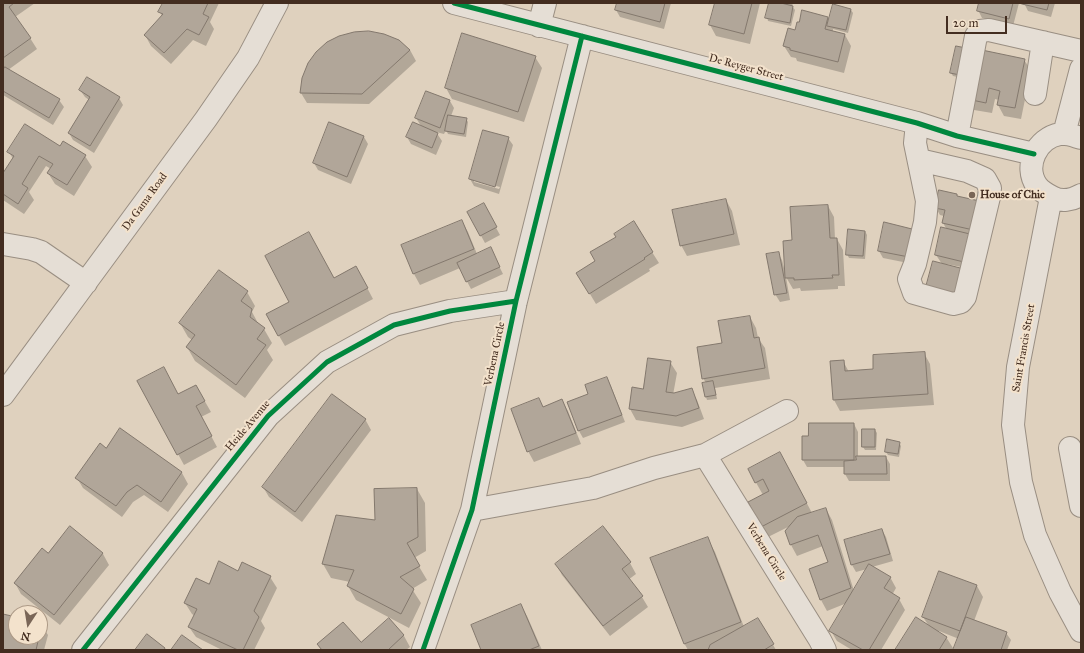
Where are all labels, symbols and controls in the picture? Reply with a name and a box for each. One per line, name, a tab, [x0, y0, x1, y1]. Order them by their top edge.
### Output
scale bar	[948, 8, 1009, 34]
text: 20 m	[953, 16, 979, 30]
street label: De Reyger Street	[707, 52, 785, 84]
street label: Da Gama Road	[120, 171, 170, 233]
place label: House of Chic	[980, 188, 1045, 202]
marker: House of Chic	[967, 190, 977, 200]
street label: Saint Francis Street	[1010, 303, 1038, 393]
street label: Verbena Circle	[482, 321, 508, 387]
street label: Heide Avenue	[223, 398, 273, 454]
street label: Verbena Circle	[743, 521, 789, 583]
north arrow	[8, 605, 48, 645]
text: N	[20, 629, 32, 644]

